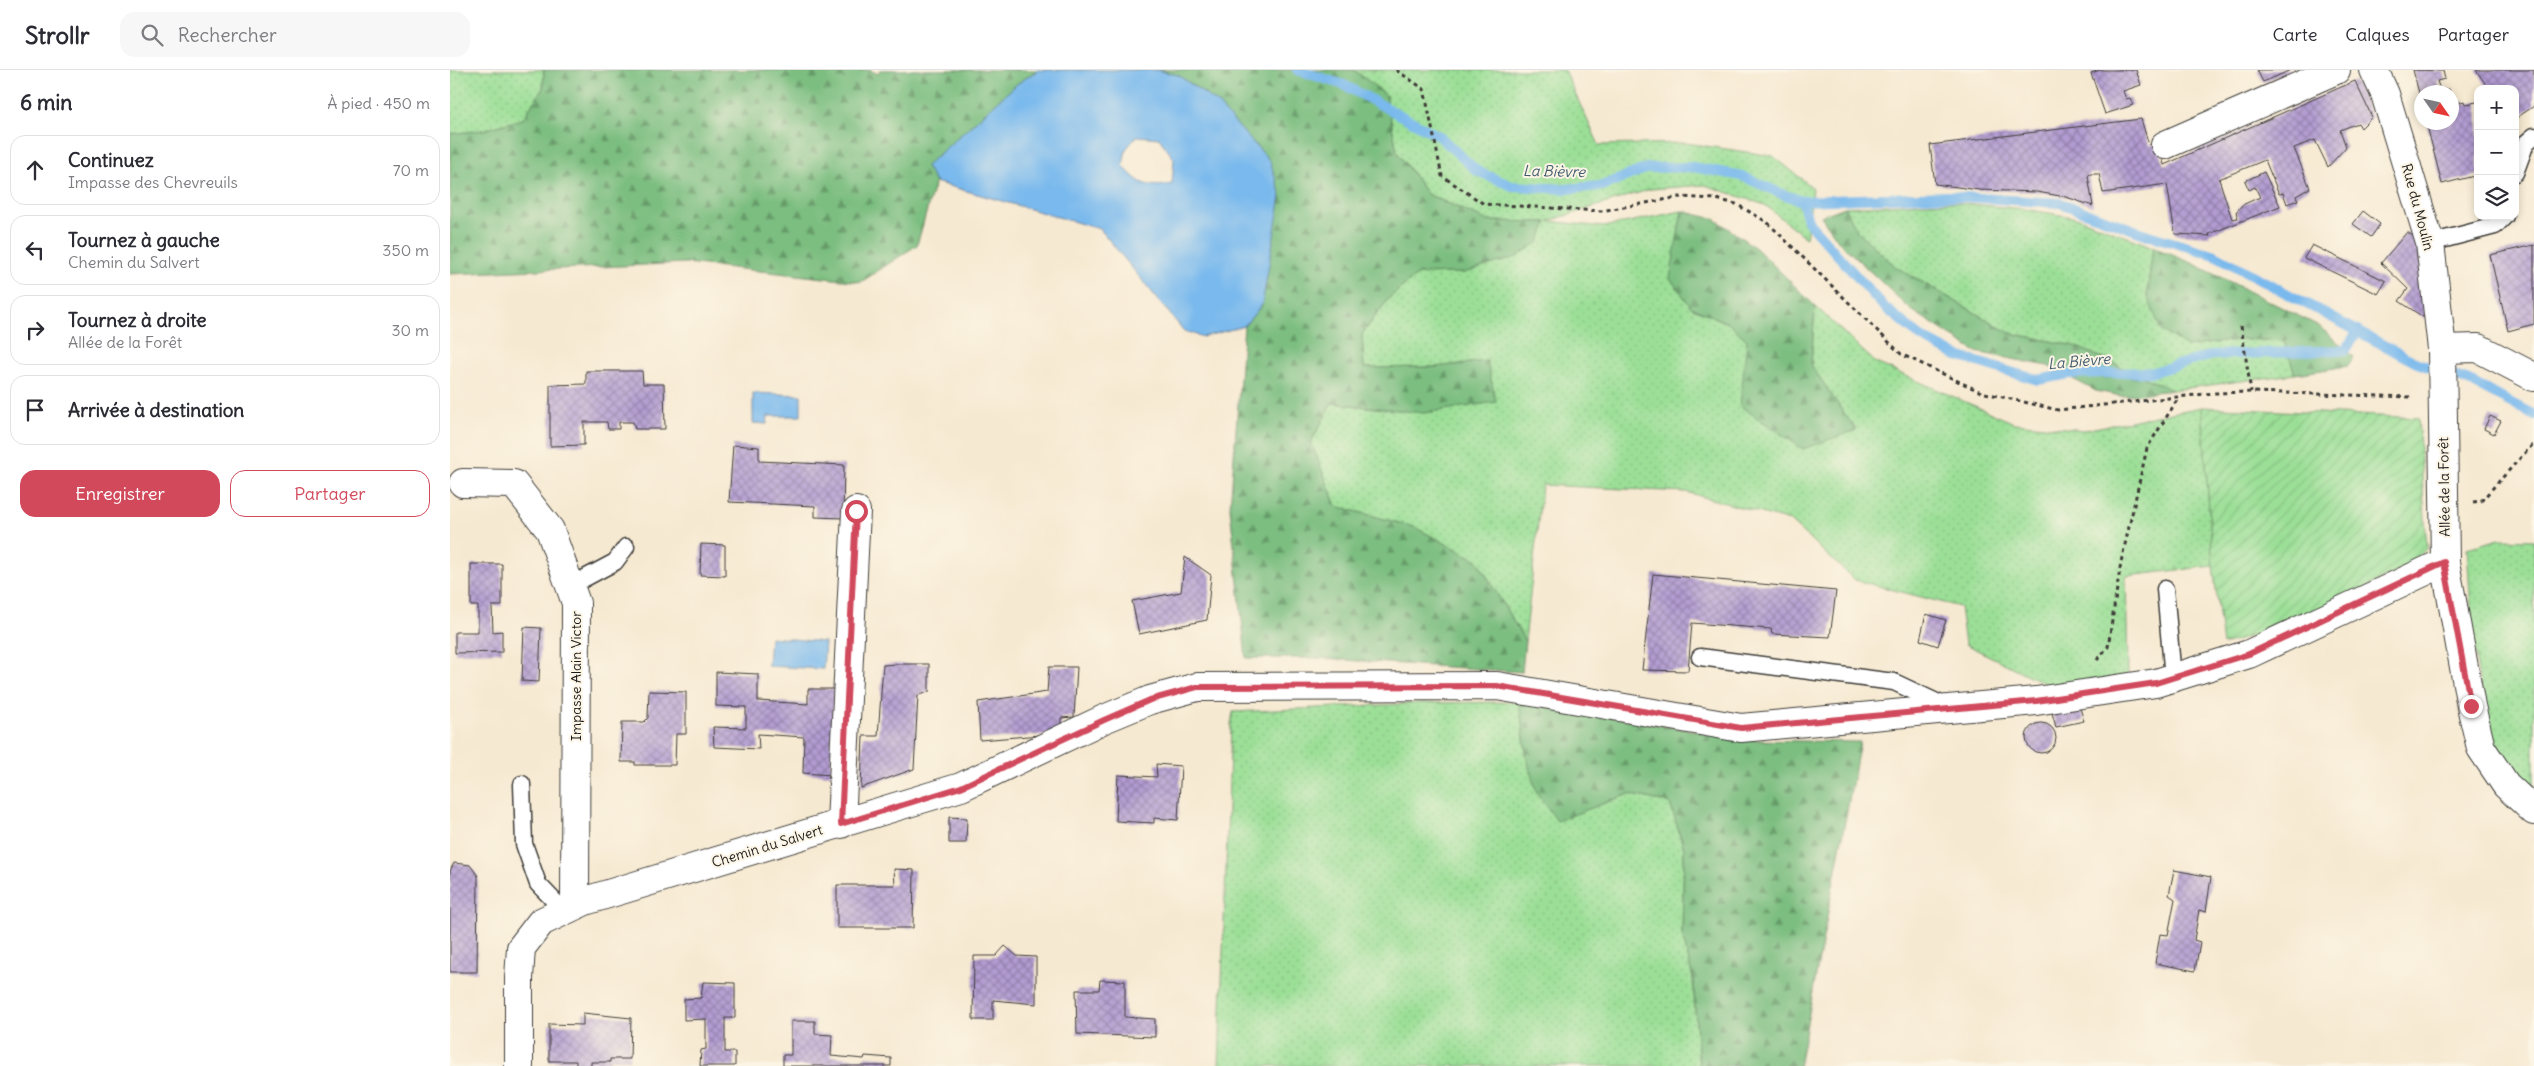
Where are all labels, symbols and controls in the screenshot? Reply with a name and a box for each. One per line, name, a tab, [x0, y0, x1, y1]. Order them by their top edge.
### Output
search box	[120, 12, 470, 57]
text: Strollr	[25, 20, 90, 50]
icon: search	[138, 21, 166, 49]
text: Rechercher	[178, 23, 277, 47]
text: Carte	[2272, 23, 2317, 46]
text: Calques	[2345, 23, 2410, 46]
text: Partager	[2438, 23, 2509, 46]
north arrow	[2414, 85, 2459, 130]
map controls	[2474, 85, 2519, 220]
button: +	[2474, 85, 2519, 130]
text: 6 min	[20, 89, 72, 116]
text: À pied · 450 m	[327, 93, 430, 113]
button: −	[2474, 130, 2519, 175]
text: Continuez	[68, 148, 154, 172]
icon: ahead	[21, 156, 49, 184]
text: 70 m	[393, 160, 429, 180]
water label: La Bièvre	[1523, 161, 1586, 181]
street label: Rue du Moulin	[2398, 162, 2438, 252]
text: Impasse des Chevreuils	[68, 172, 238, 192]
button: layers	[2474, 175, 2519, 220]
text: Tournez à gauche	[68, 228, 220, 252]
icon: left	[21, 236, 49, 264]
text: 350 m	[382, 240, 429, 260]
text: Chemin du Salvert	[68, 252, 200, 272]
text: Tournez à droite	[68, 308, 207, 332]
icon: right	[21, 316, 49, 344]
text: 30 m	[392, 320, 429, 340]
text: Allée de la Forêt	[68, 332, 182, 352]
water label: La Bièvre	[2047, 349, 2112, 373]
icon: arrive	[21, 396, 49, 424]
text: Arrivée à destination	[68, 398, 244, 422]
street label: Allée de la Forêt	[2434, 437, 2454, 537]
button: Enregistrer	[20, 470, 220, 517]
button: Partager	[230, 470, 430, 517]
route start	[845, 500, 868, 523]
street label: Impasse Alain Victor	[567, 611, 585, 741]
route end	[2460, 695, 2483, 718]
street label: Chemin du Salvert	[709, 820, 825, 871]

